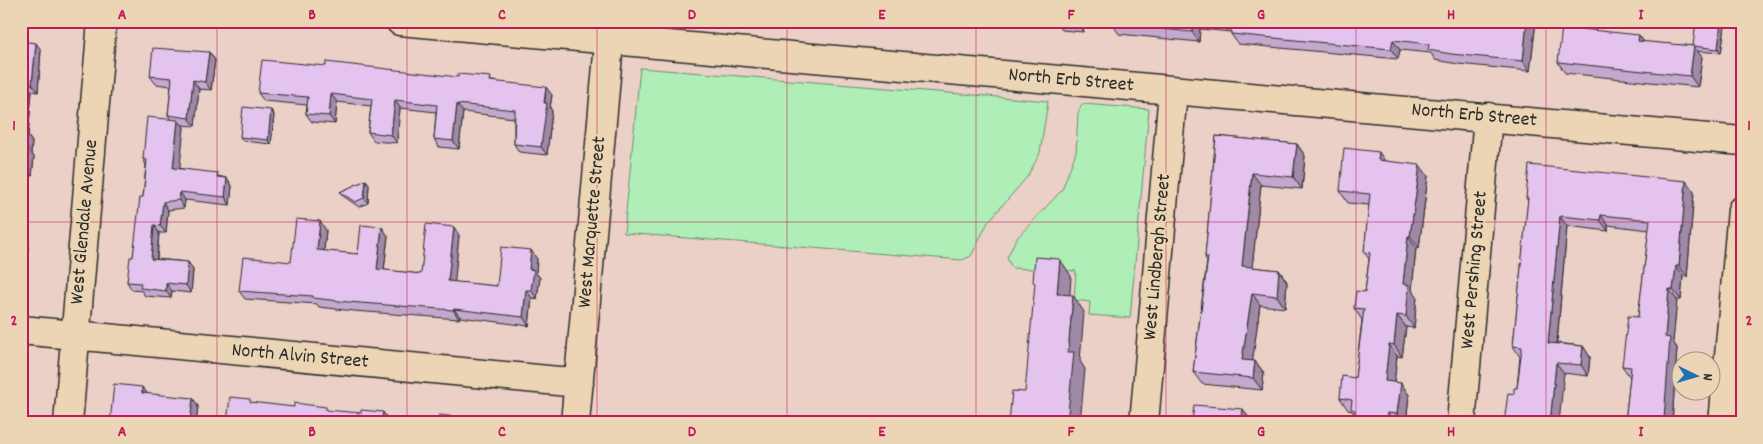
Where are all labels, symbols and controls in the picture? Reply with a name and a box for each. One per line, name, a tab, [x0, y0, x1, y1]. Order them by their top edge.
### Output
text: A	[118, 4, 127, 27]
text: B	[308, 4, 316, 27]
text: C	[498, 4, 506, 27]
text: D	[688, 4, 697, 27]
text: E	[878, 4, 886, 27]
text: F	[1067, 4, 1075, 27]
text: G	[1257, 4, 1265, 27]
text: H	[1447, 4, 1455, 27]
text: I	[1639, 4, 1645, 27]
street label: North Erb Street	[1007, 62, 1135, 100]
street label: North Erb Street	[1410, 97, 1538, 135]
text: 1	[12, 115, 16, 138]
text: 1	[1747, 115, 1751, 138]
street label: West Marquette Street	[572, 135, 614, 309]
street label: West Glendale Avenue	[64, 138, 106, 305]
street label: West Lindbergh Street	[1137, 173, 1179, 341]
street label: West Pershing Street	[1454, 190, 1496, 350]
text: 2	[11, 310, 18, 333]
text: 2	[1746, 310, 1753, 333]
street label: North Alvin Street	[230, 337, 370, 377]
north arrow	[1670, 352, 1720, 402]
text: N	[1697, 373, 1717, 381]
text: A	[118, 421, 127, 444]
text: B	[308, 421, 316, 444]
text: C	[498, 421, 506, 444]
text: D	[688, 421, 697, 444]
text: E	[878, 421, 886, 444]
text: F	[1067, 421, 1075, 444]
text: G	[1257, 421, 1265, 444]
text: H	[1447, 421, 1455, 444]
text: I	[1639, 421, 1645, 444]

